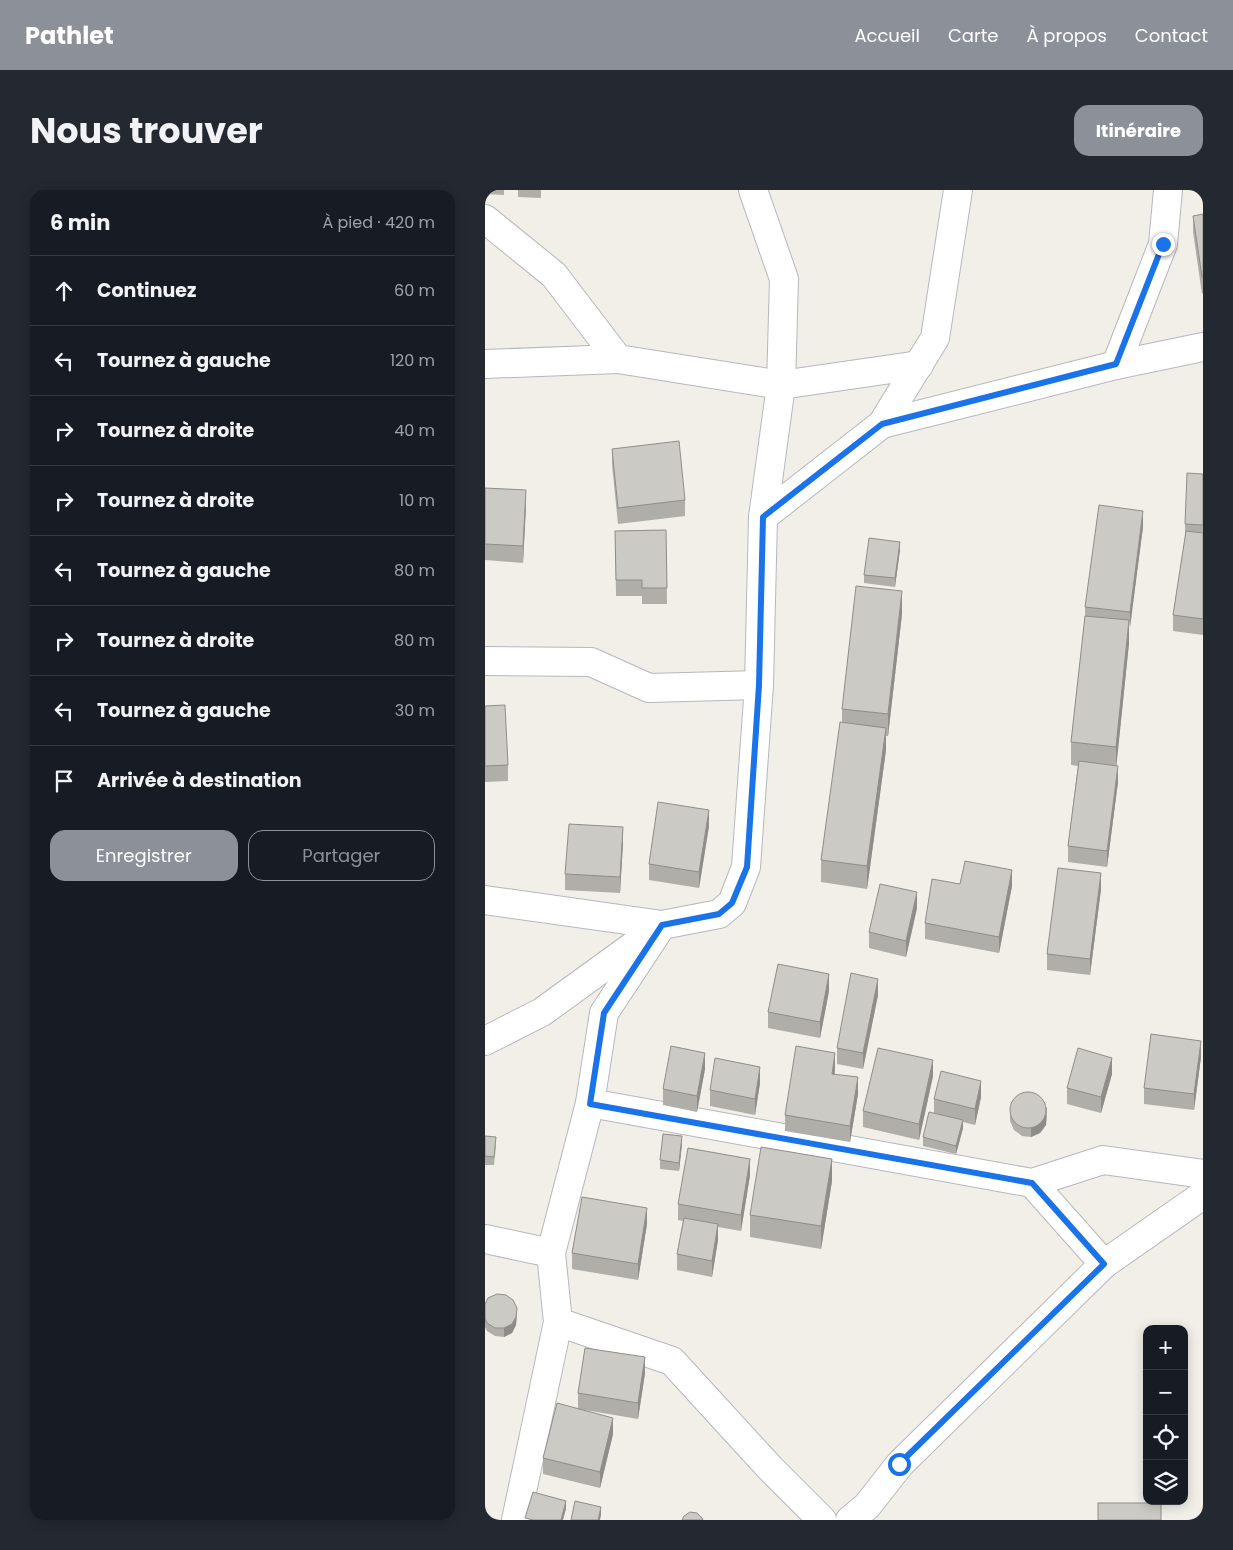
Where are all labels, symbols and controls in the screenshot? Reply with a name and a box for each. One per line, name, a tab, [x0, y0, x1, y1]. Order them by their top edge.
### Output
text: Pathlet	[25, 19, 114, 52]
text: Accueil	[854, 23, 920, 48]
text: Carte	[948, 23, 998, 48]
text: À propos	[1026, 23, 1107, 48]
text: Contact	[1135, 23, 1208, 48]
button: Itinéraire	[1074, 105, 1203, 156]
text: Nous trouver	[30, 106, 263, 155]
text: 6 min	[50, 208, 110, 237]
text: À pied · 420 m	[322, 211, 435, 234]
route end	[1152, 233, 1175, 256]
icon: ahead	[50, 277, 78, 305]
text: Continuez	[97, 277, 196, 304]
text: 60 m	[394, 279, 435, 302]
icon: left	[50, 347, 78, 375]
text: Tournez à gauche	[97, 347, 271, 374]
text: 120 m	[390, 349, 435, 372]
icon: right	[50, 417, 78, 445]
text: Tournez à droite	[97, 417, 254, 444]
text: 40 m	[394, 419, 435, 442]
icon: right	[50, 487, 78, 515]
text: Tournez à droite	[97, 487, 254, 514]
text: 10 m	[399, 489, 435, 512]
icon: left	[50, 557, 78, 585]
text: Tournez à gauche	[97, 557, 271, 584]
text: 80 m	[394, 559, 435, 582]
icon: right	[50, 627, 78, 655]
text: Tournez à droite	[97, 627, 254, 654]
text: 80 m	[394, 629, 435, 652]
icon: left	[50, 697, 78, 725]
text: Tournez à gauche	[97, 697, 271, 724]
text: 30 m	[395, 699, 435, 722]
icon: arrive	[50, 767, 78, 795]
text: Arrivée à destination	[97, 767, 302, 794]
button: Enregistrer	[50, 830, 238, 881]
button: Partager	[248, 830, 435, 881]
map controls	[1143, 1325, 1188, 1505]
button: +	[1143, 1325, 1188, 1370]
button: −	[1143, 1370, 1188, 1415]
button: locate	[1143, 1415, 1188, 1460]
route start	[888, 1453, 911, 1476]
button: layers	[1143, 1460, 1188, 1505]

